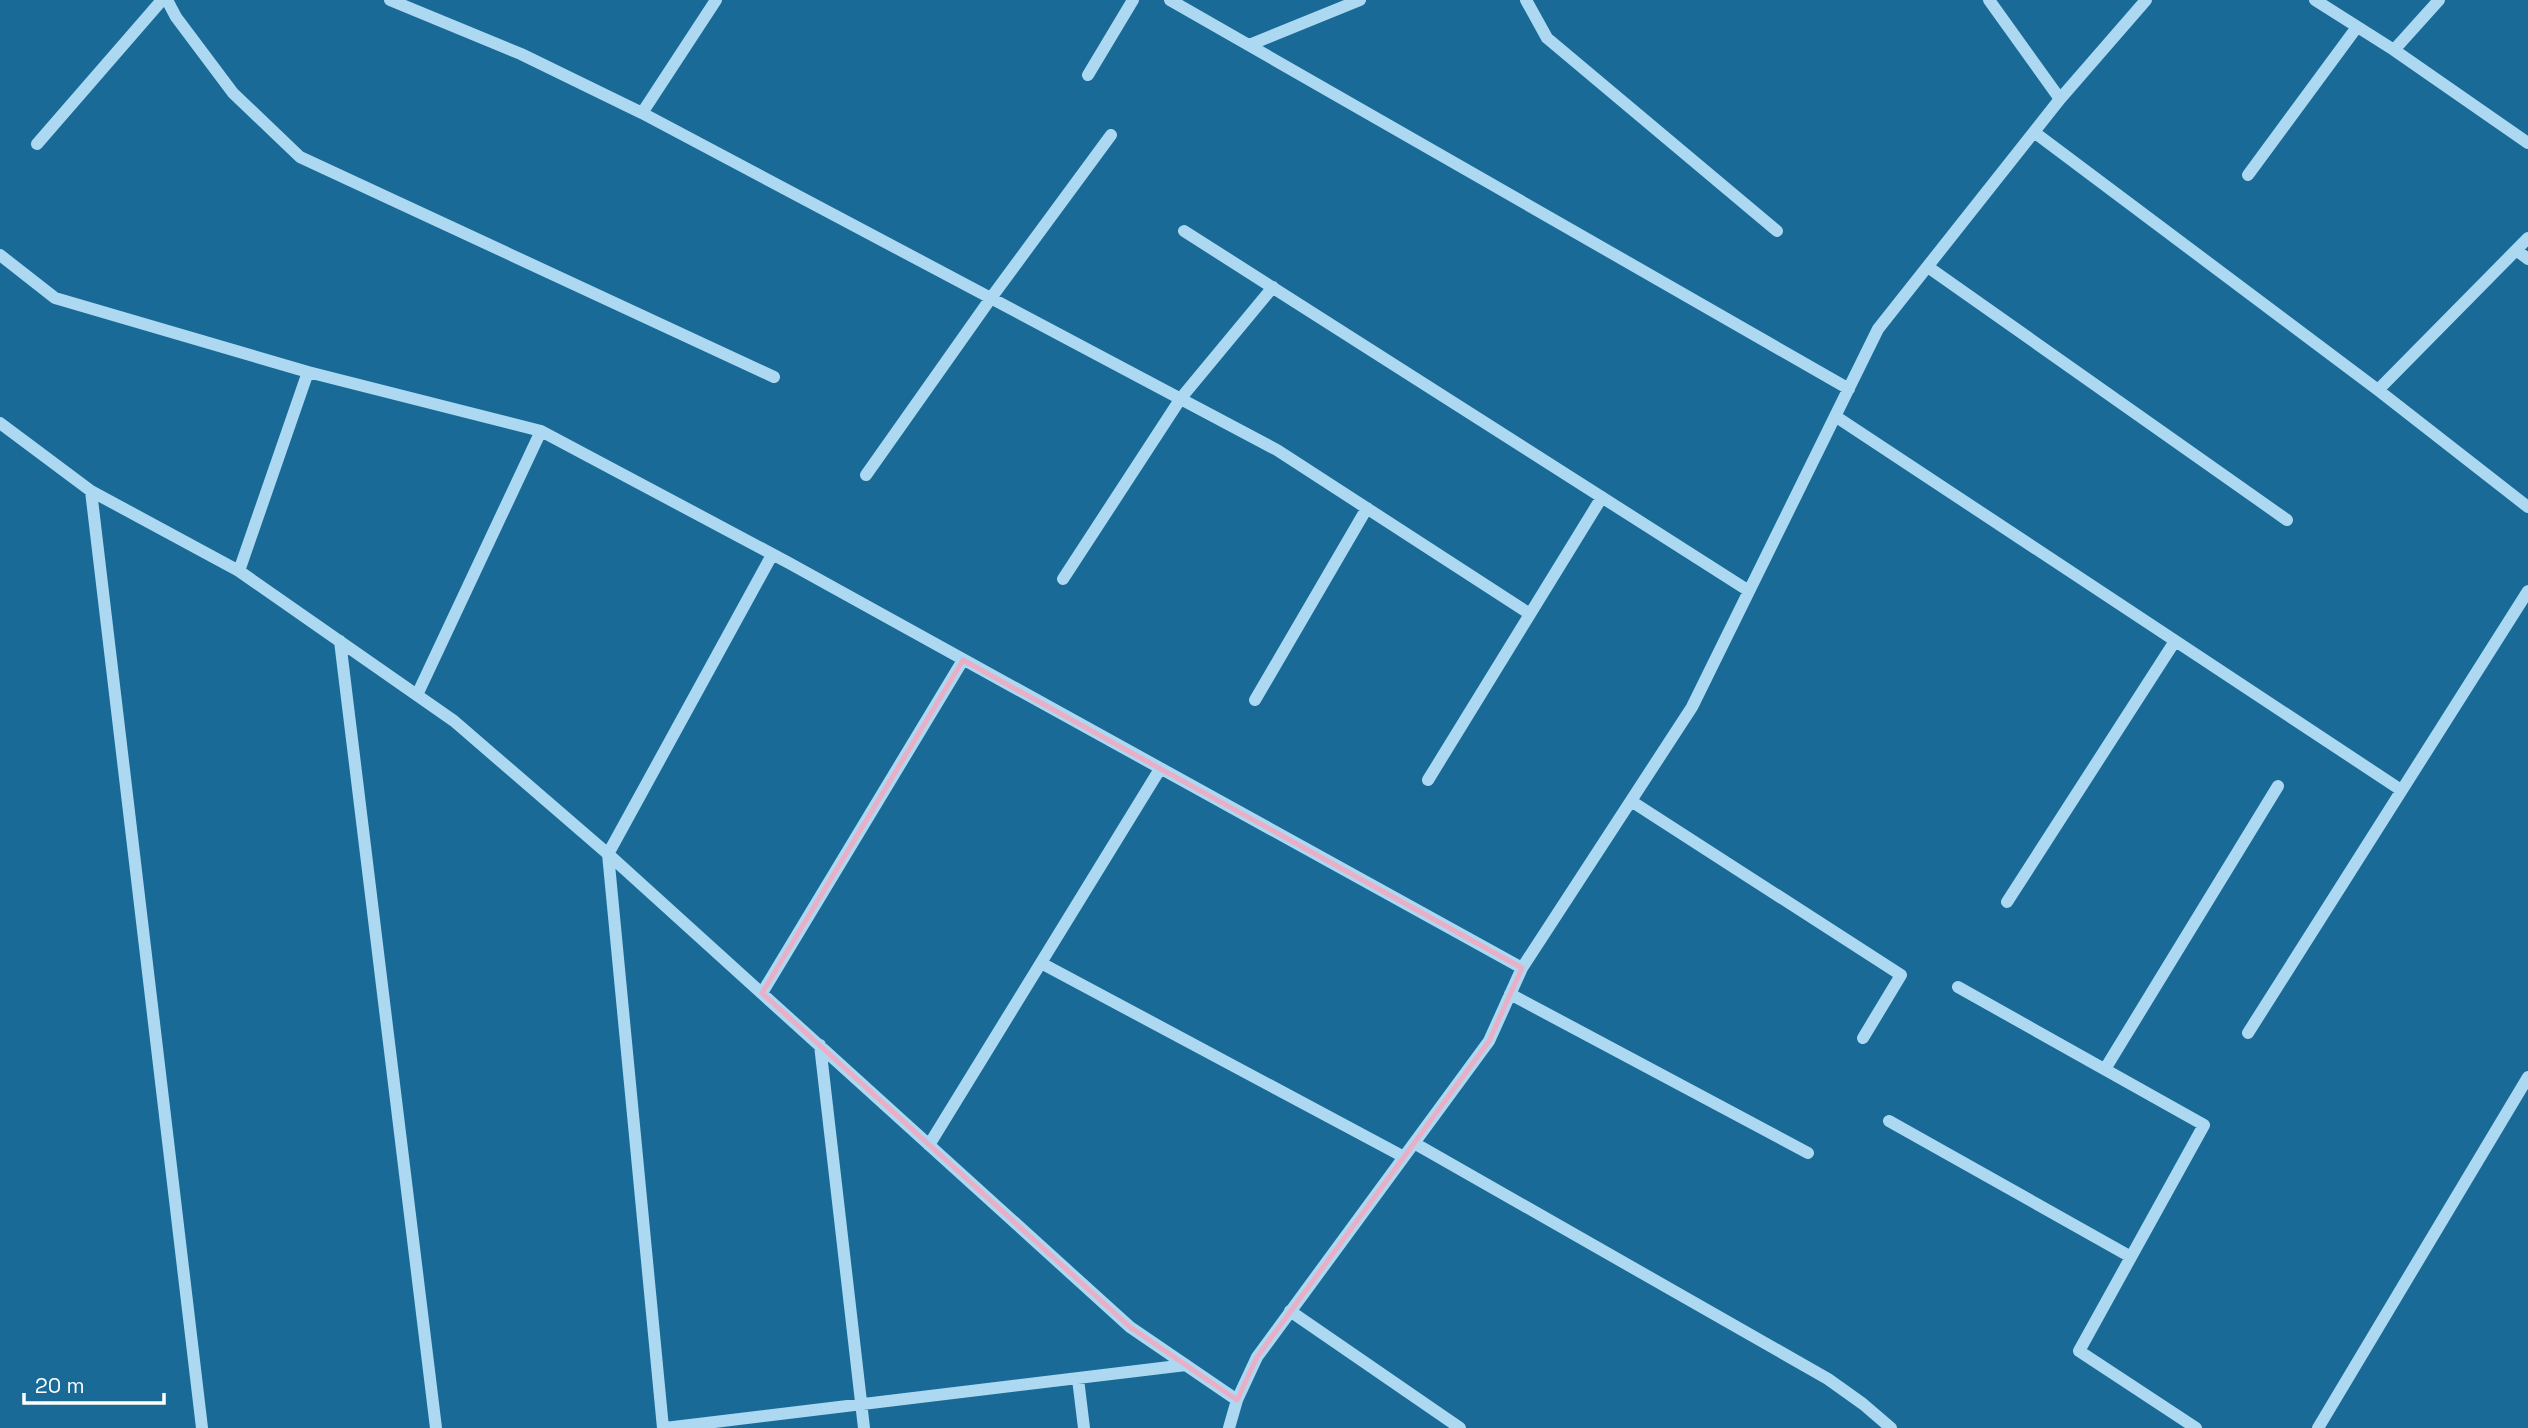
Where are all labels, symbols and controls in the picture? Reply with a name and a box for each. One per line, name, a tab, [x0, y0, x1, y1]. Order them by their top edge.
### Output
scale bar	[24, 1362, 164, 1406]
text: 20 m	[35, 1372, 85, 1399]

